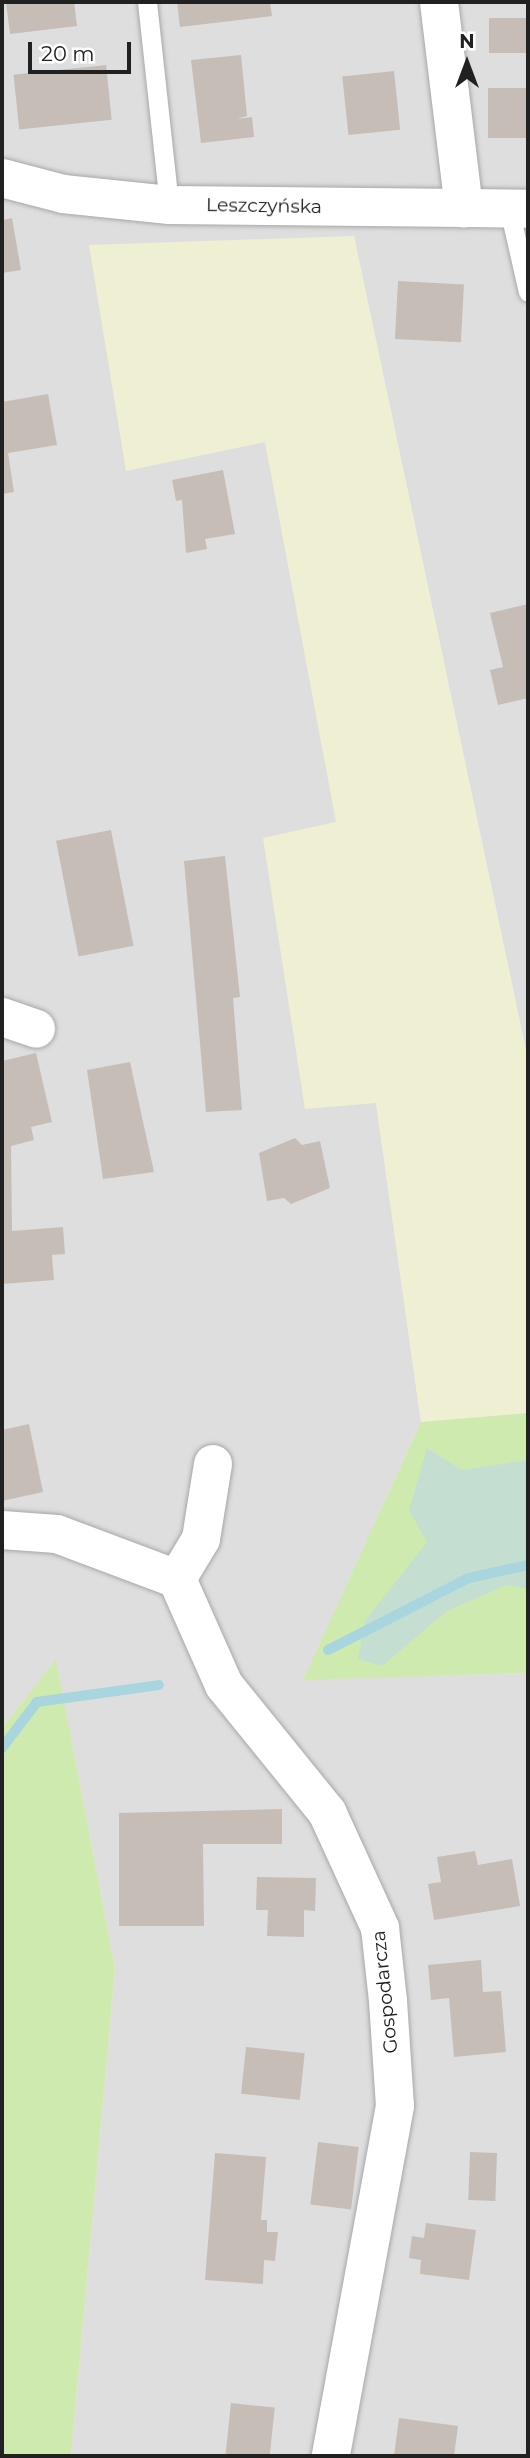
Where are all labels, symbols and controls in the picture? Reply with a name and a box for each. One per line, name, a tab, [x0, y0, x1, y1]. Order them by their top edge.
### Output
scale bar	[32, 28, 135, 72]
north arrow	[432, 28, 502, 98]
text: N	[459, 30, 475, 53]
text: 20 m	[41, 41, 95, 66]
street label: Leszczyńska	[206, 194, 322, 218]
street label: Gospodarcza	[367, 1929, 403, 2055]

